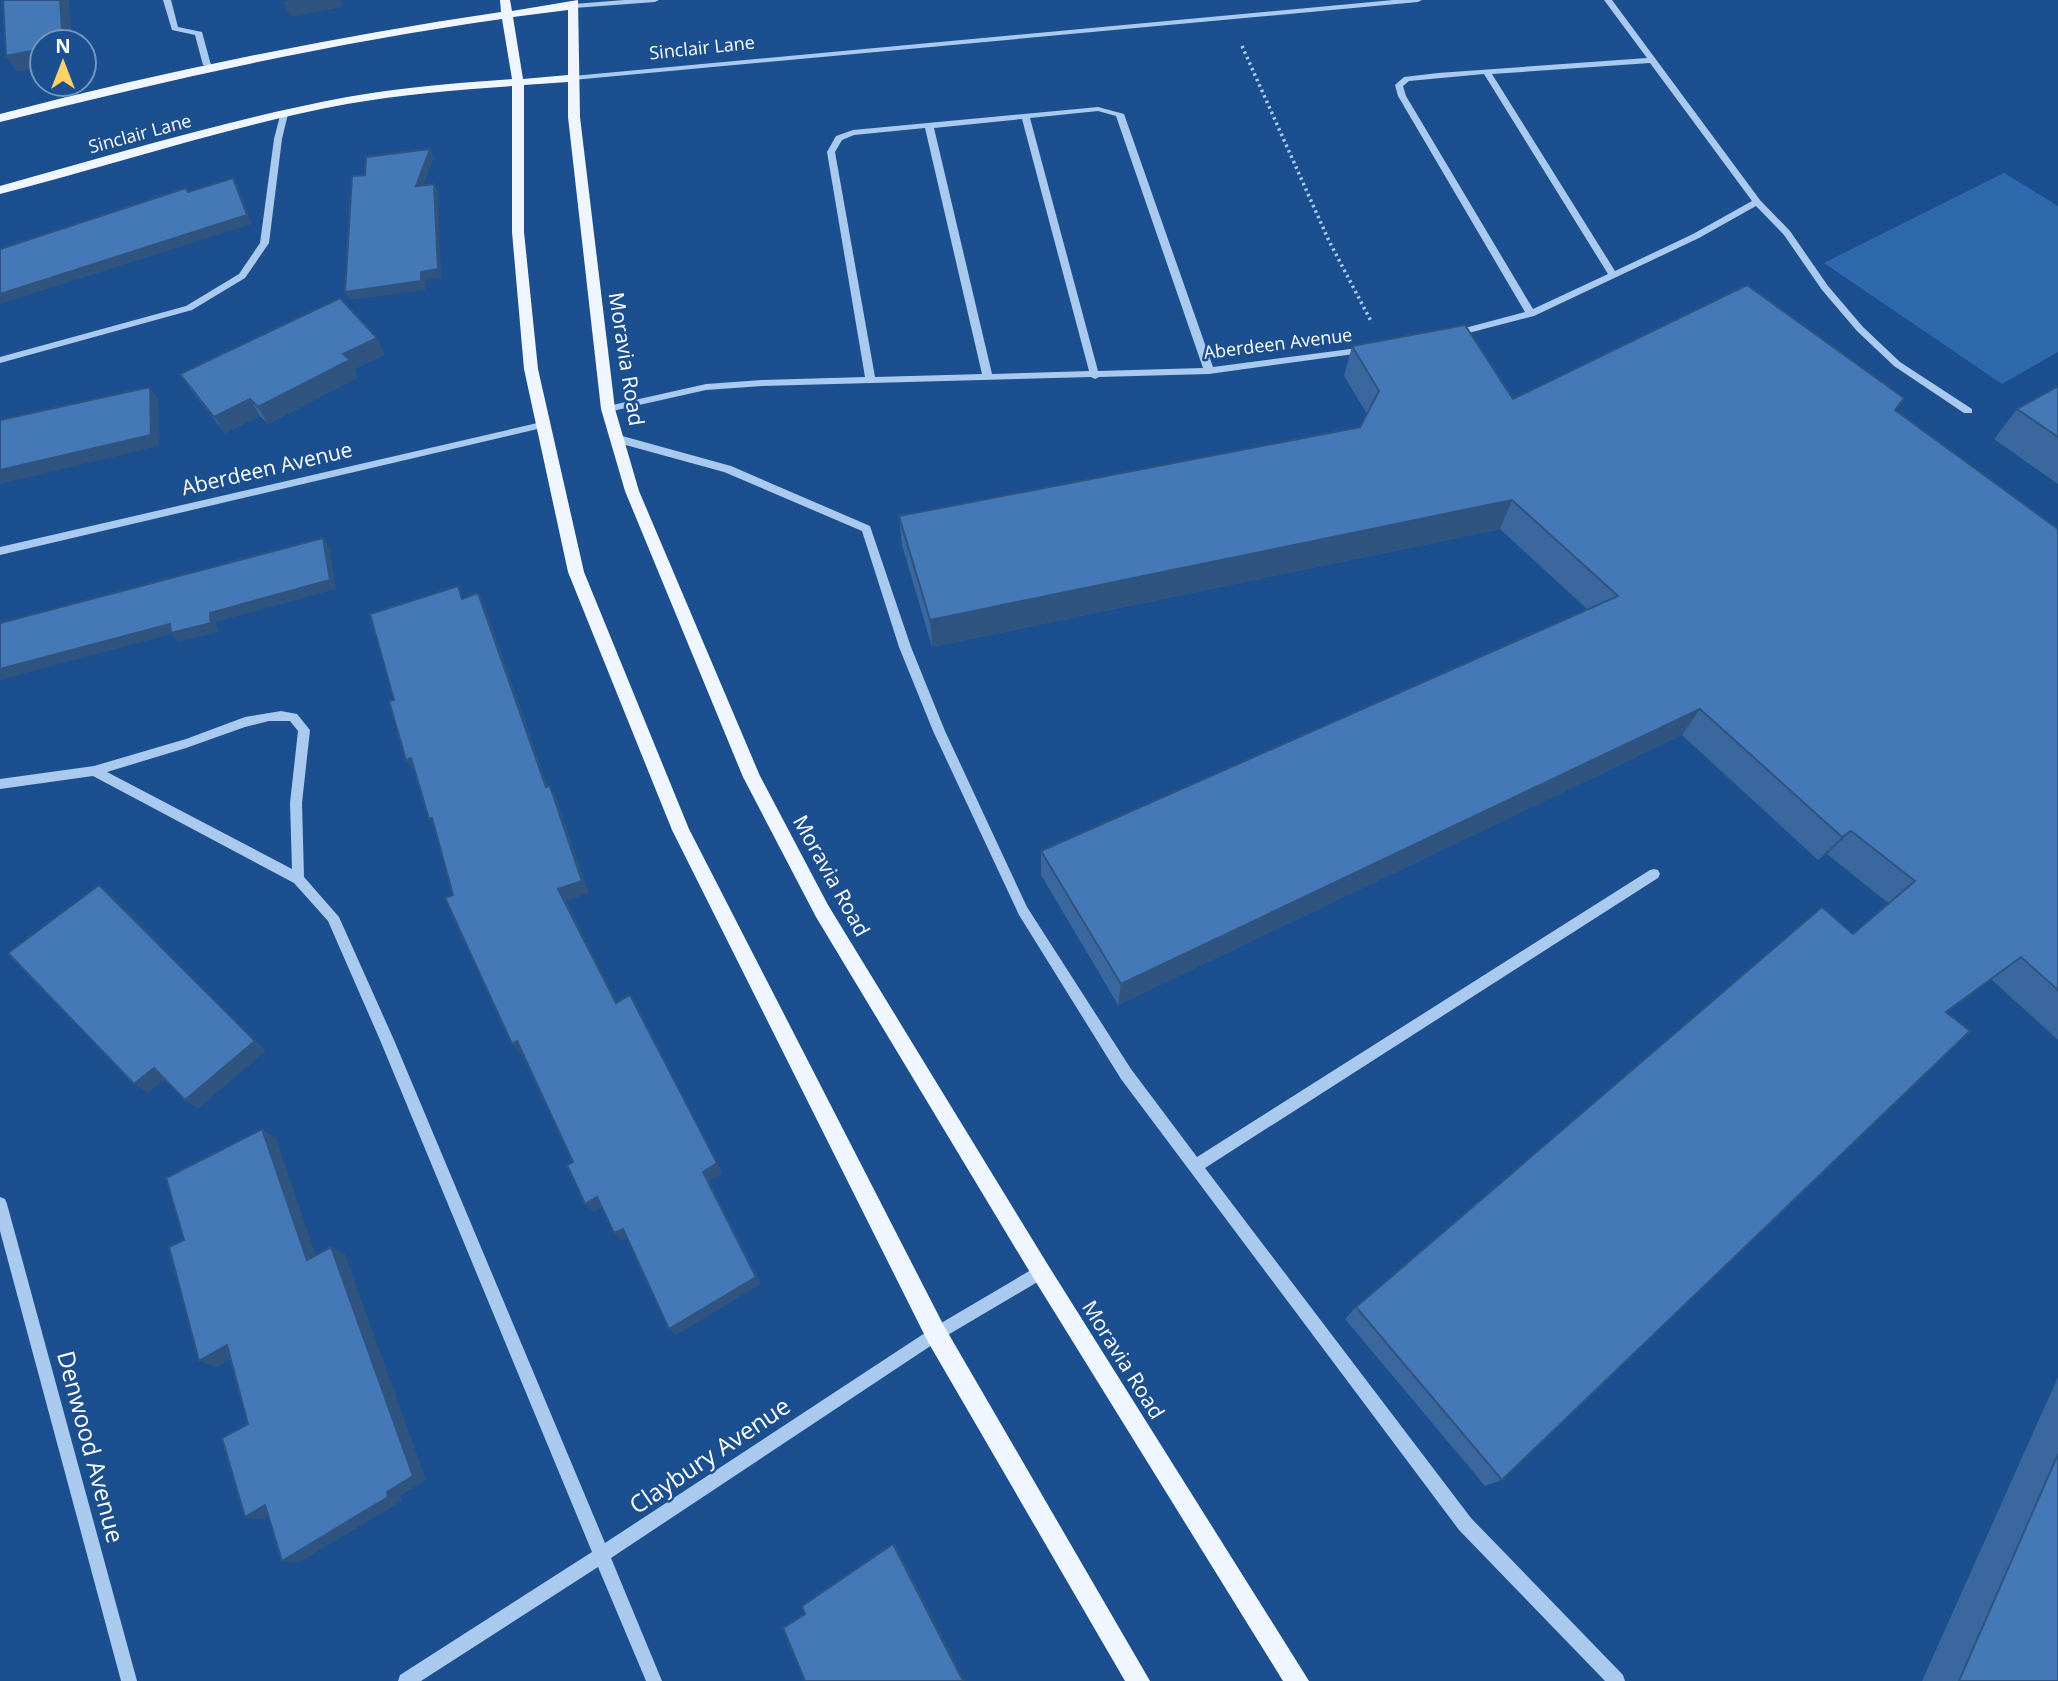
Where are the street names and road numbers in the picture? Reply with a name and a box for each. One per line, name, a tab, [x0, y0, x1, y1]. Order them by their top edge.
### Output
street label: Sinclair Lane	[648, 30, 756, 64]
street label: Sinclair Lane	[86, 108, 194, 158]
street label: Moravia Road	[603, 290, 651, 428]
street label: Aberdeen Avenue	[1202, 322, 1354, 364]
street label: Aberdeen Avenue	[179, 435, 355, 501]
street label: Moravia Road	[787, 810, 877, 941]
street label: Moravia Road	[1076, 1295, 1171, 1424]
street label: Denwood Avenue	[50, 1347, 133, 1546]
street label: Claybury Avenue	[622, 1389, 796, 1521]

